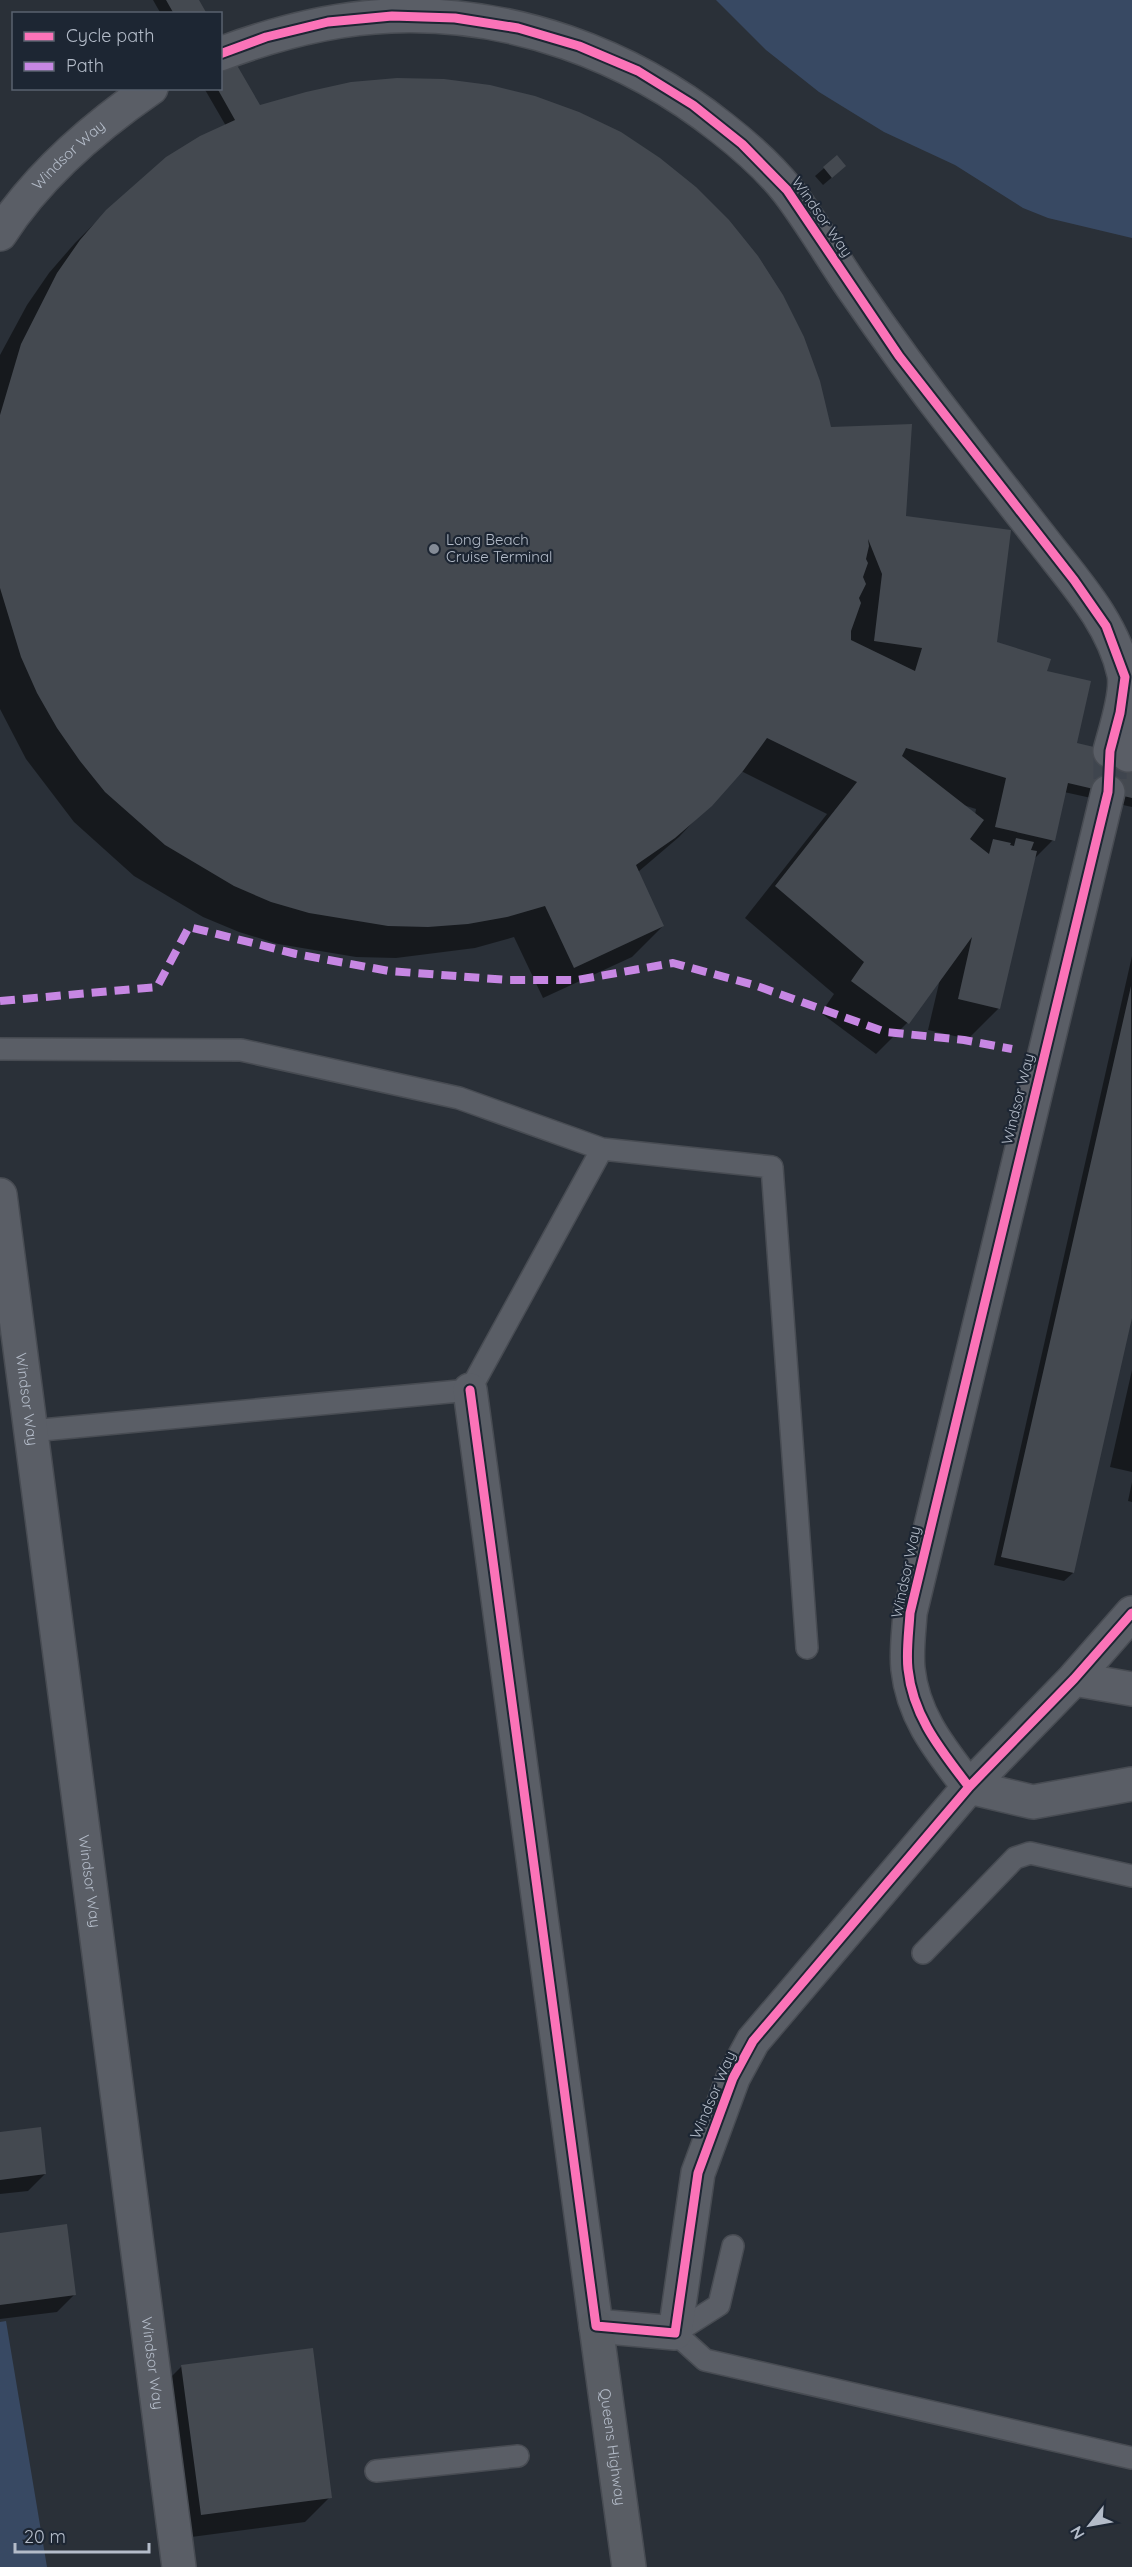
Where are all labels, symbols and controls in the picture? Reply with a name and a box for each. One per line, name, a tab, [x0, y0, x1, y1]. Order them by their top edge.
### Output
legend	[12, 12, 222, 90]
text: Cycle path	[66, 24, 154, 47]
text: Path	[66, 54, 104, 77]
street label: Windsor Way	[28, 116, 109, 194]
street label: Windsor Way	[788, 173, 857, 260]
place label: Long Beach Cruise Terminal	[446, 530, 553, 566]
marker: Long Beach Cruise Terminal	[427, 542, 441, 556]
street label: Windsor Way	[997, 1051, 1038, 1146]
street label: Windsor Way	[12, 1352, 43, 1447]
street label: Windsor Way	[887, 1524, 925, 1620]
street label: Windsor Way	[75, 1834, 105, 1929]
street label: Windsor Way	[686, 2048, 740, 2142]
street label: Windsor Way	[137, 2315, 168, 2411]
street label: Queens Highway	[596, 2387, 630, 2506]
north arrow	[1060, 2495, 1120, 2555]
scale bar	[15, 2516, 148, 2554]
text: N	[1066, 2523, 1089, 2543]
text: 20 m	[24, 2525, 66, 2548]

